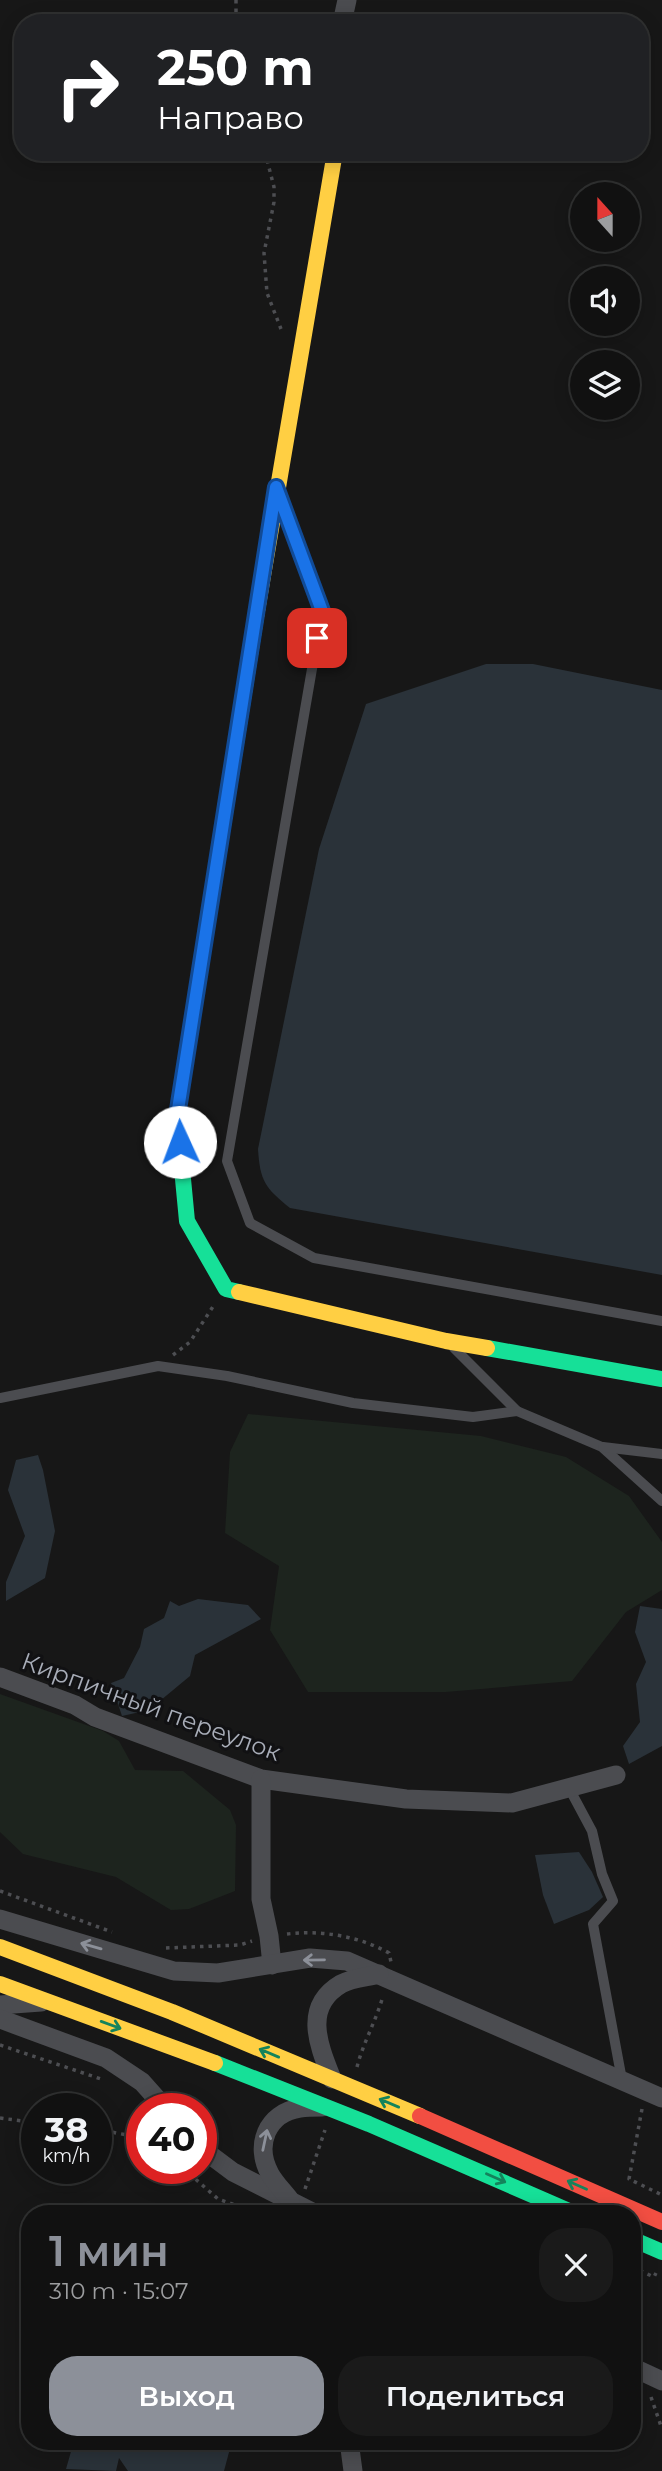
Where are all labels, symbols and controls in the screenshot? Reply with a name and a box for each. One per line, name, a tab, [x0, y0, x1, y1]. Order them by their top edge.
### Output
text: 250 m	[157, 38, 314, 97]
icon: right	[42, 42, 133, 133]
text: Направо	[157, 98, 304, 137]
north arrow	[570, 182, 640, 252]
map controls	[570, 182, 640, 420]
button: sound	[570, 266, 640, 336]
button: layers	[570, 350, 640, 420]
pin	[287, 608, 347, 668]
icon: arrive	[298, 619, 336, 657]
position arrow	[143, 1105, 217, 1179]
street label: Кирпичный переулок	[18, 1646, 285, 1767]
one-way arrow	[80, 1939, 102, 1952]
one-way arrow	[302, 1953, 325, 1966]
one-way arrow	[100, 2019, 122, 2032]
one-way arrow	[259, 2046, 280, 2059]
speed limit sign: 40	[126, 2093, 217, 2184]
one-way arrow	[379, 2096, 400, 2109]
text: 38	[45, 2108, 88, 2151]
one-way arrow	[258, 2129, 272, 2152]
text: km/h	[42, 2145, 91, 2167]
one-way arrow	[485, 2172, 506, 2185]
one-way arrow	[567, 2177, 588, 2190]
text: 1 мин	[49, 2225, 169, 2277]
button: close	[539, 2228, 613, 2302]
text: 310 m · 15:07	[49, 2277, 189, 2305]
button: Выход	[49, 2356, 324, 2436]
button: Поделиться	[338, 2356, 613, 2436]

